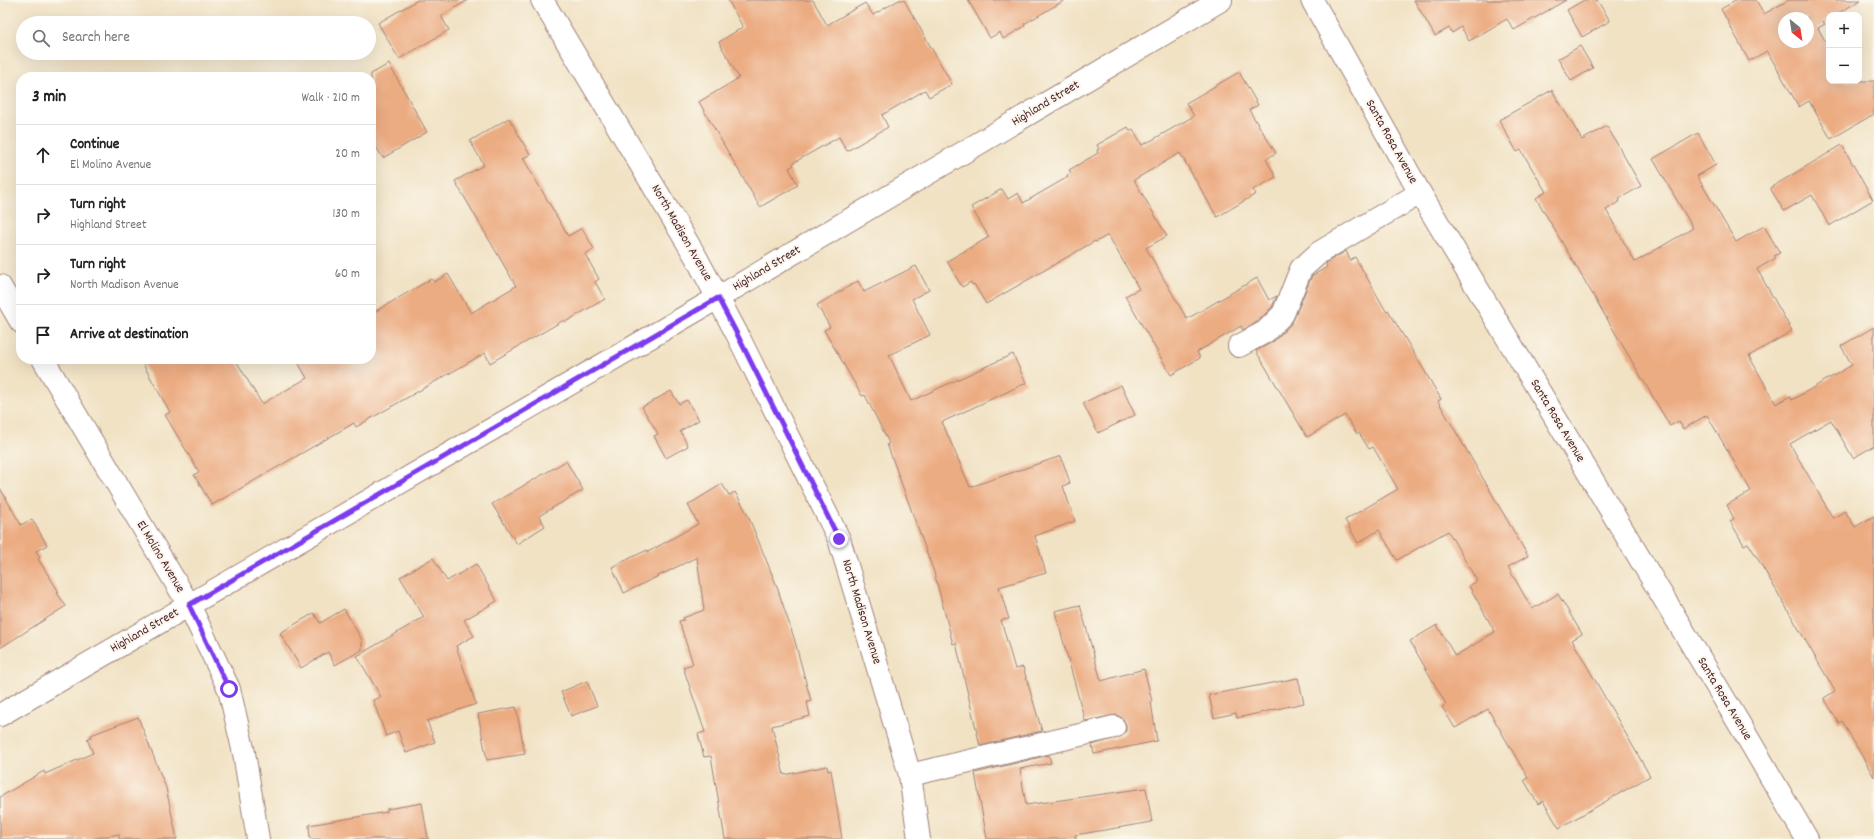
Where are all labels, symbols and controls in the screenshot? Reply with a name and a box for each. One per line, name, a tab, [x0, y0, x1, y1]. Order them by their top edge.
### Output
north arrow	[1778, 12, 1814, 48]
map controls	[1826, 12, 1862, 84]
button: +	[1826, 12, 1862, 48]
search box	[16, 16, 376, 60]
icon: search	[30, 27, 52, 49]
text: Search here	[62, 27, 130, 49]
button: −	[1826, 48, 1862, 84]
street label: Highland Street	[1008, 76, 1084, 132]
text: 3 min	[32, 86, 66, 110]
text: Walk · 210 m	[302, 89, 360, 108]
street label: Santa Rosa Avenue	[1360, 96, 1422, 188]
text: Continue	[70, 134, 119, 156]
icon: ahead	[32, 144, 54, 166]
text: 20 m	[335, 145, 360, 164]
text: El Molino Avenue	[70, 156, 151, 175]
street label: North Madison Avenue	[646, 181, 717, 285]
text: Turn right	[70, 194, 126, 216]
icon: right	[32, 204, 54, 226]
text: 130 m	[332, 205, 360, 224]
text: Highland Street	[70, 216, 147, 235]
street label: Highland Street	[729, 241, 805, 297]
text: Turn right	[70, 254, 126, 276]
icon: right	[32, 264, 54, 286]
text: 60 m	[335, 265, 360, 284]
text: North Madison Avenue	[70, 276, 179, 295]
icon: arrive	[32, 324, 54, 346]
text: Arrive at destination	[70, 324, 188, 346]
street label: Santa Rosa Avenue	[1525, 376, 1589, 466]
street label: El Molino Avenue	[131, 517, 189, 597]
route end	[830, 530, 848, 548]
street label: North Madison Avenue	[836, 557, 886, 667]
street label: Highland Street	[107, 604, 183, 658]
street label: Santa Rosa Avenue	[1692, 654, 1756, 744]
route start	[220, 680, 238, 698]

